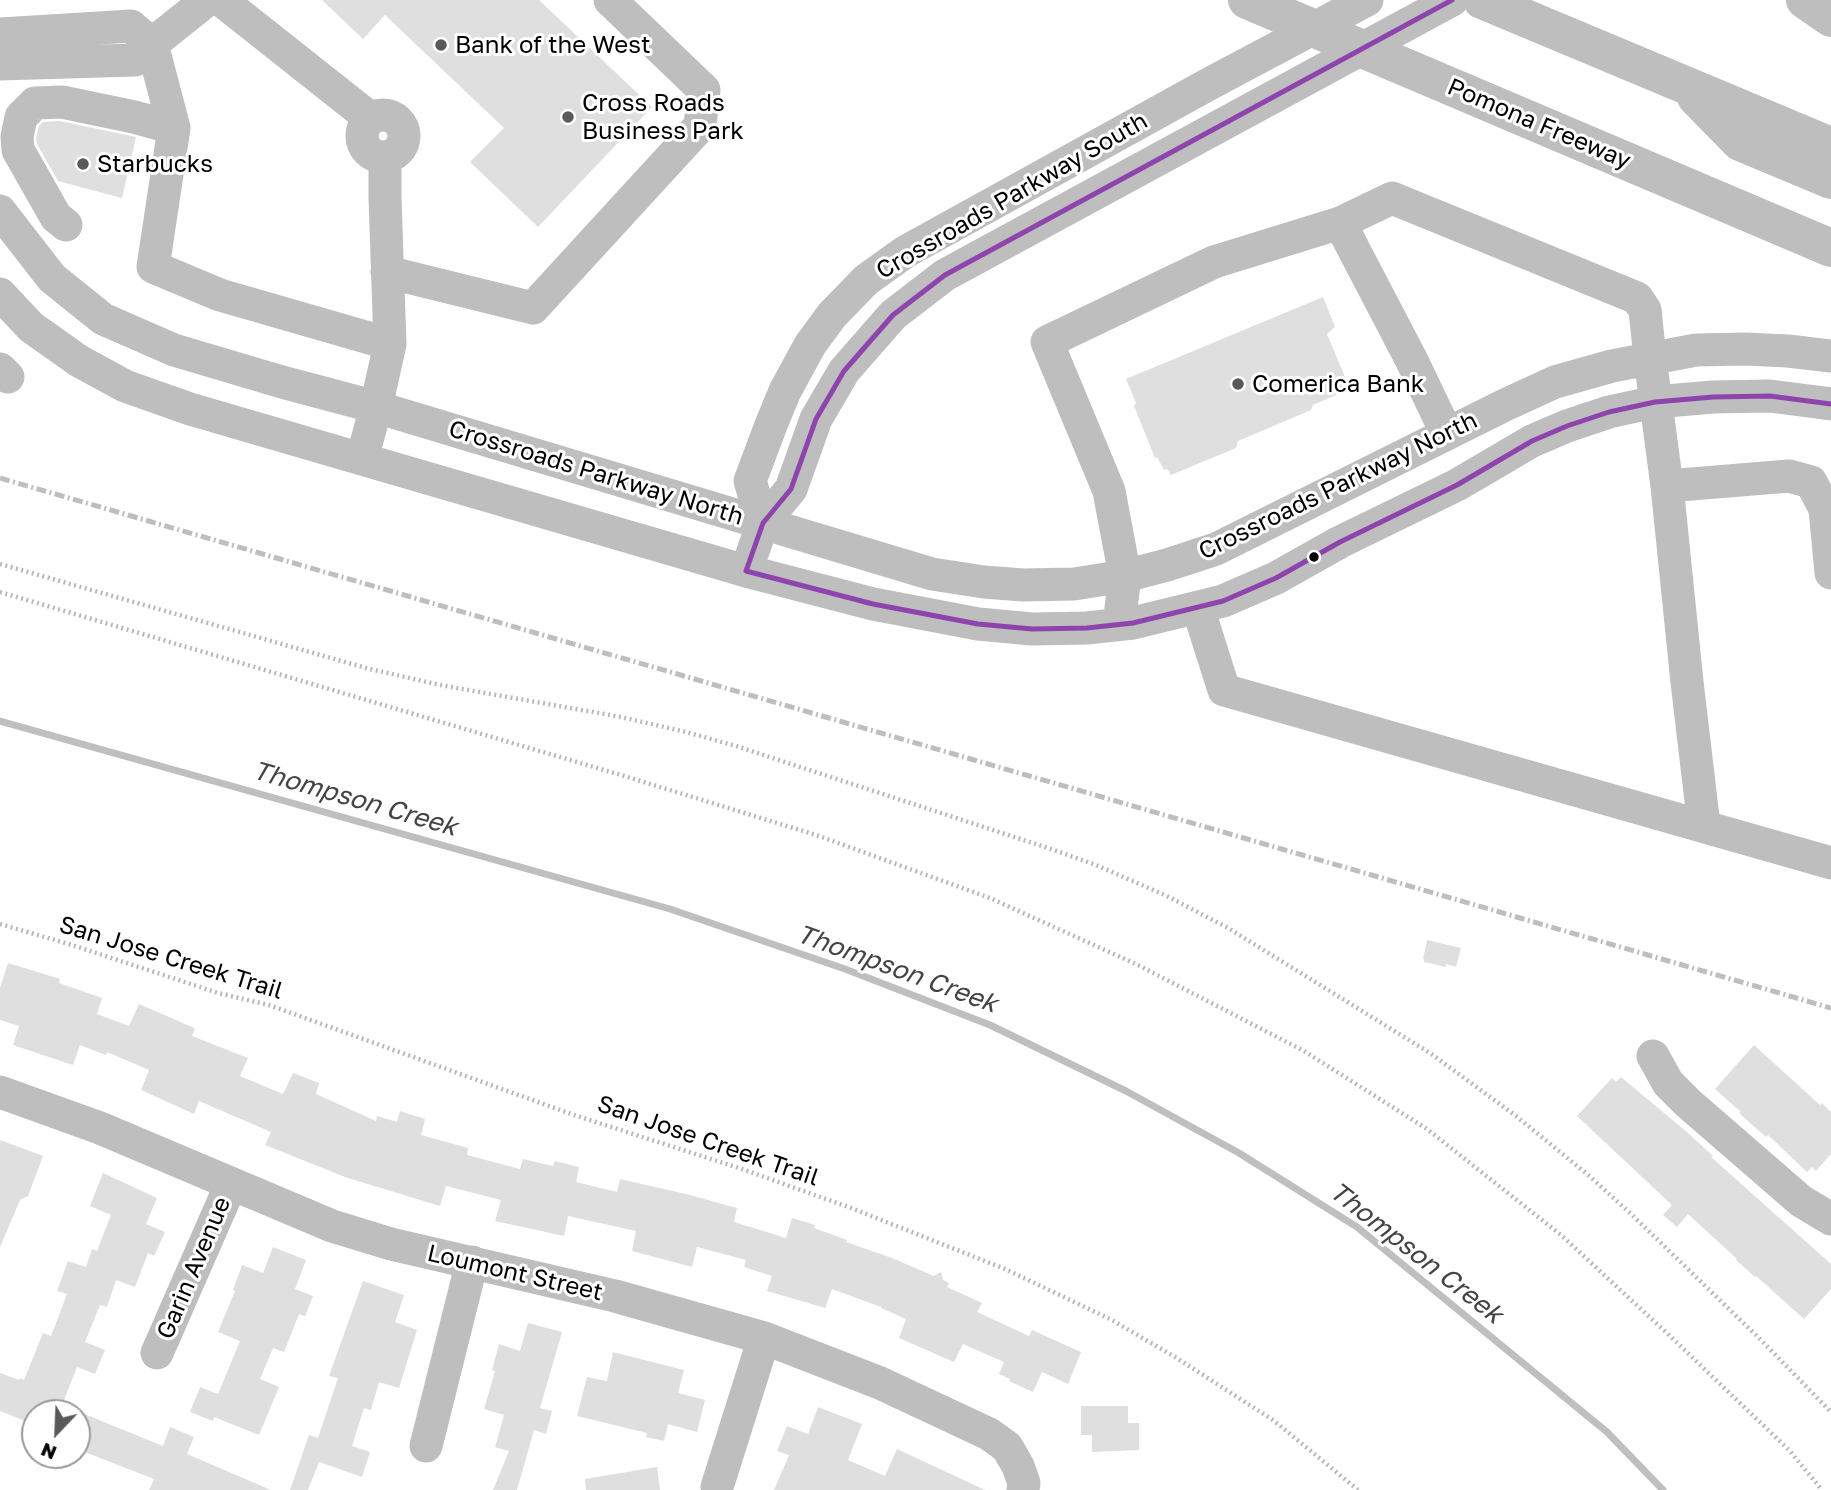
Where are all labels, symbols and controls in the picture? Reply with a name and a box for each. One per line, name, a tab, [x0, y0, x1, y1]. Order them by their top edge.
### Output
place label: Bank of the West	[455, 31, 650, 59]
marker: Bank of the West	[433, 37, 449, 53]
street label: Pomona Freeway	[1443, 72, 1635, 176]
place label: Cross Roads Business Park	[582, 89, 744, 145]
street label: Crossroads Parkway South	[871, 106, 1153, 286]
marker: Cross Roads Business Park	[560, 109, 576, 125]
place label: Starbucks	[97, 150, 213, 178]
marker: Starbucks	[75, 156, 91, 172]
place label: Comerica Bank	[1252, 370, 1424, 398]
marker: Comerica Bank	[1230, 376, 1246, 392]
street label: Crossroads Parkway North	[1194, 406, 1482, 566]
street label: Crossroads Parkway North	[445, 414, 747, 532]
unlabelled marker	[1307, 550, 1321, 564]
water label: Thompson Creek	[249, 755, 461, 843]
street label: San Jose Creek Trail	[56, 910, 286, 1006]
water label: Thompson Creek	[793, 918, 1001, 1020]
street label: San Jose Creek Trail	[593, 1090, 823, 1192]
water label: Thompson Creek	[1323, 1176, 1509, 1330]
street label: Garin Avenue	[151, 1193, 237, 1343]
street label: Loumont Street	[424, 1239, 606, 1307]
north arrow	[21, 1399, 91, 1469]
text: N	[37, 1439, 60, 1465]

